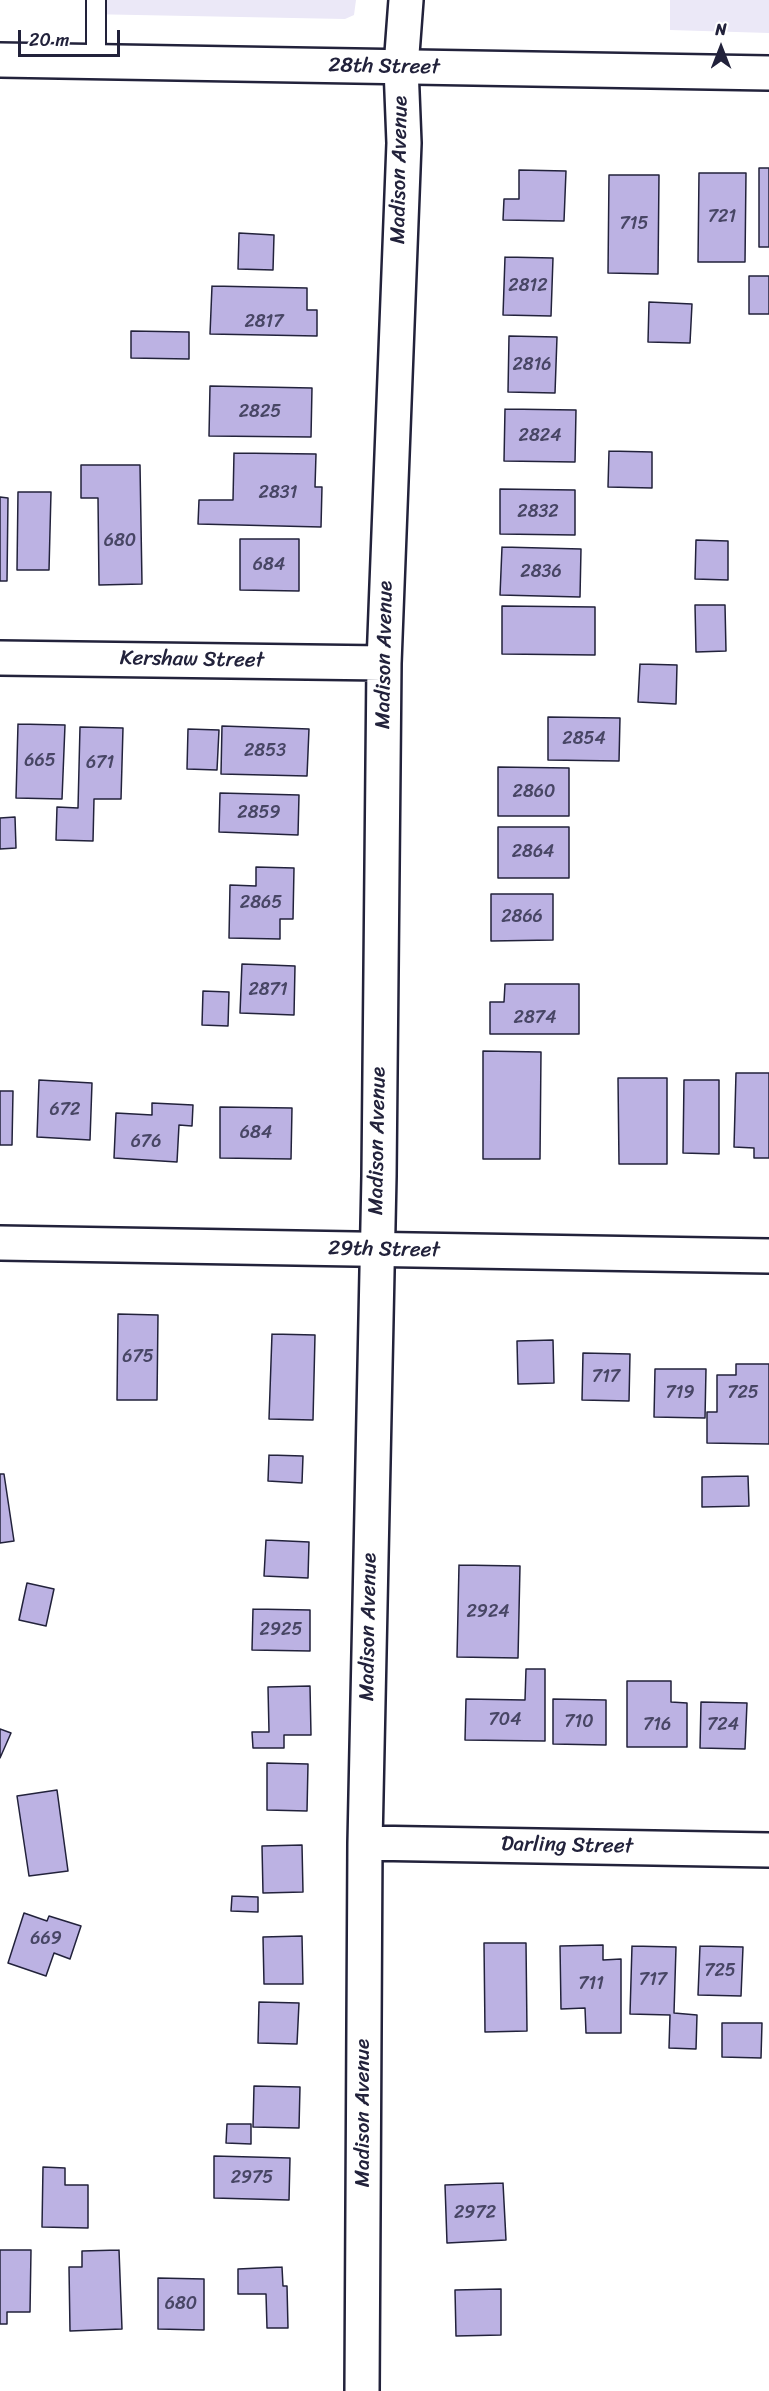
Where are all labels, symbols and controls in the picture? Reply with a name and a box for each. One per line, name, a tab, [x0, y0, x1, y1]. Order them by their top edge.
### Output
text: N	[715, 15, 727, 44]
scale bar	[21, 18, 123, 56]
north arrow	[691, 18, 751, 78]
text: 20 m	[29, 24, 69, 56]
street label: 28th Street	[328, 53, 440, 81]
street label: Madison Avenue	[386, 96, 414, 244]
house number: 721	[708, 206, 736, 228]
house number: 715	[620, 213, 648, 235]
house number: 2812	[508, 275, 548, 297]
house number: 2817	[244, 311, 284, 333]
house number: 2816	[512, 354, 552, 376]
house number: 2825	[239, 401, 281, 423]
house number: 2824	[519, 425, 561, 447]
house number: 2831	[259, 482, 297, 504]
house number: 2832	[517, 501, 559, 523]
house number: 680	[104, 530, 136, 552]
house number: 684	[253, 554, 285, 576]
house number: 2836	[520, 561, 562, 583]
street label: Madison Avenue	[371, 581, 399, 729]
street label: Kershaw Street	[120, 646, 264, 674]
house number: 2854	[562, 728, 606, 750]
house number: 2853	[244, 740, 286, 762]
house number: 665	[24, 750, 56, 772]
house number: 671	[86, 752, 114, 774]
house number: 2860	[513, 781, 555, 803]
house number: 2859	[237, 802, 281, 824]
house number: 2864	[512, 841, 554, 863]
house number: 2865	[240, 892, 282, 914]
house number: 2866	[501, 906, 543, 928]
house number: 2871	[248, 979, 288, 1001]
house number: 2874	[514, 1007, 556, 1029]
street label: Madison Avenue	[364, 1067, 392, 1215]
house number: 672	[50, 1099, 80, 1121]
house number: 684	[240, 1122, 272, 1144]
house number: 676	[131, 1131, 161, 1153]
street label: 29th Street	[328, 1236, 440, 1264]
house number: 675	[122, 1346, 154, 1368]
house number: 717	[592, 1366, 620, 1388]
house number: 719	[665, 1382, 695, 1404]
house number: 725	[727, 1382, 759, 1404]
street label: Madison Avenue	[355, 1553, 383, 1701]
house number: 2924	[466, 1601, 510, 1623]
house number: 2925	[260, 1619, 302, 1641]
house number: 704	[489, 1709, 521, 1731]
house number: 710	[564, 1711, 594, 1733]
house number: 716	[643, 1714, 671, 1736]
house number: 724	[707, 1714, 739, 1736]
street label: Darling Street	[501, 1832, 633, 1860]
house number: 669	[30, 1928, 62, 1950]
house number: 725	[704, 1960, 736, 1982]
house number: 717	[639, 1969, 667, 1991]
house number: 711	[578, 1973, 604, 1995]
street label: Madison Avenue	[351, 2039, 377, 2187]
house number: 2975	[231, 2167, 273, 2189]
house number: 2972	[454, 2202, 496, 2224]
house number: 680	[165, 2293, 197, 2315]

